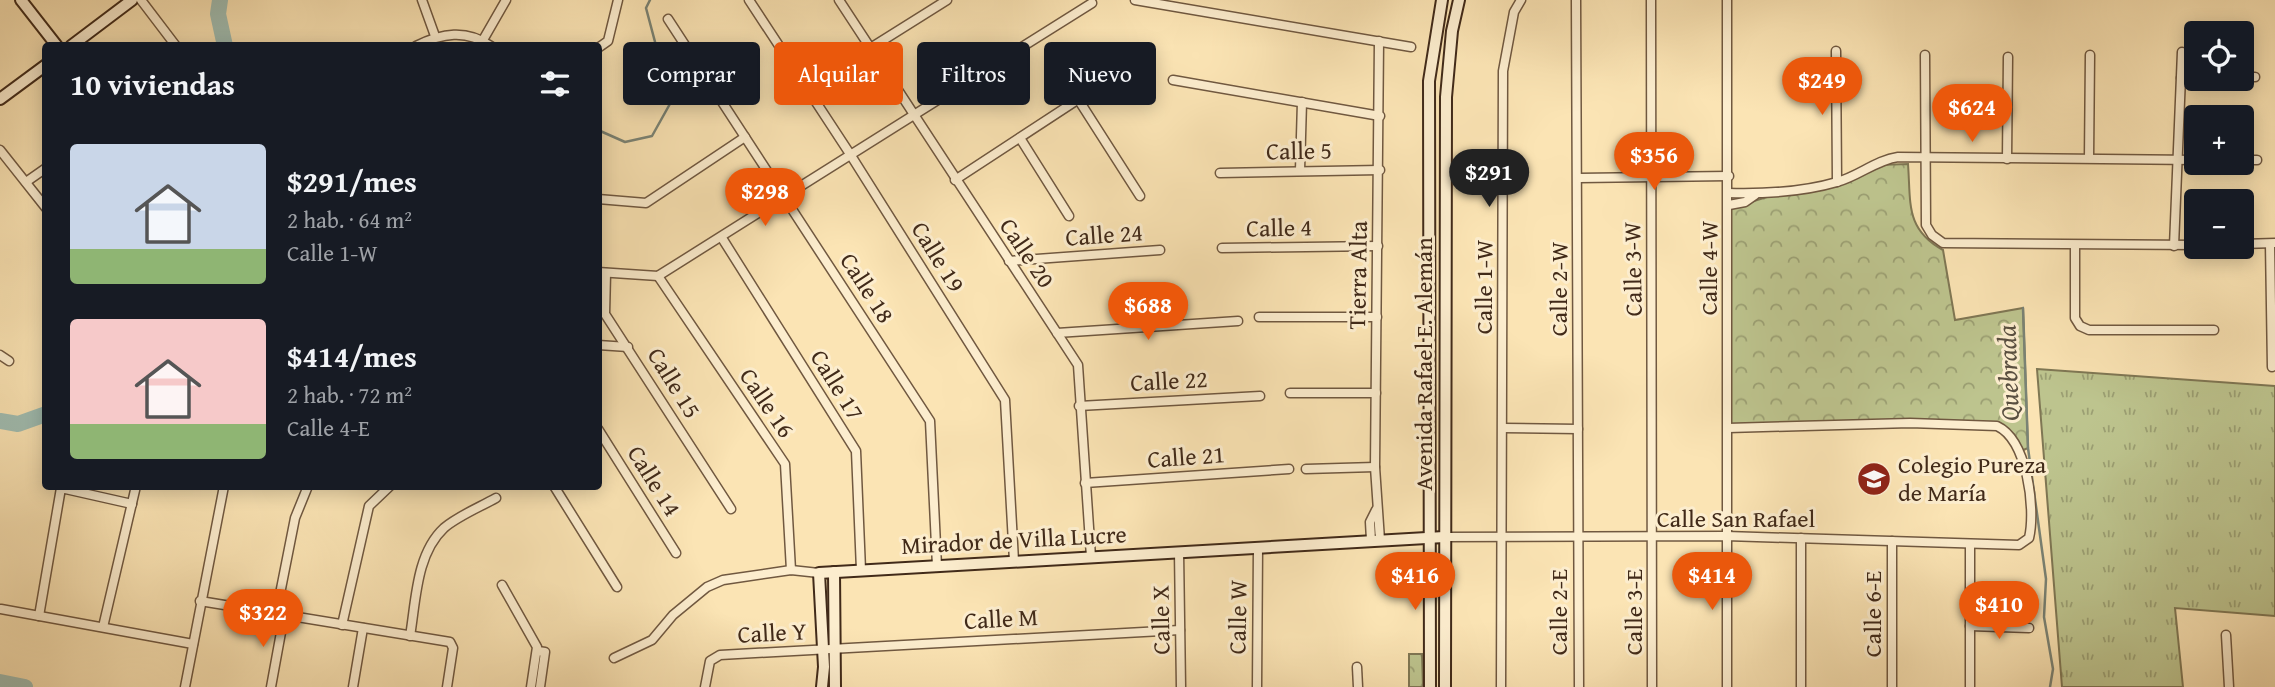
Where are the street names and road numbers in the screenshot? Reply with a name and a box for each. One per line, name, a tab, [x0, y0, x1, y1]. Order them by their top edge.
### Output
street label: Calle 5	[1266, 132, 1332, 169]
street label: Calle 4	[1246, 209, 1312, 246]
street label: Calle 20	[991, 211, 1064, 295]
street label: Calle 24	[1064, 214, 1144, 255]
street label: Calle 19	[903, 215, 974, 299]
street label: Tierra Alta	[1339, 220, 1376, 330]
street label: Calle 4-W	[1691, 220, 1726, 315]
street label: Calle 3-W	[1614, 221, 1651, 317]
street label: Avenida Rafael E. Alemán	[1406, 237, 1441, 491]
street label: Calle 1-W	[1466, 239, 1501, 334]
street label: Calle 2-W	[1541, 241, 1576, 336]
street label: Calle 18	[832, 246, 903, 330]
street label: Calle 15	[639, 341, 710, 425]
street label: Calle 17	[802, 343, 873, 427]
street label: Calle 16	[731, 361, 804, 445]
street label: Calle 22	[1129, 361, 1209, 400]
street label: Calle 21	[1146, 436, 1226, 477]
street label: Calle 14	[619, 439, 690, 523]
street label: Calle San Rafael	[1657, 501, 1815, 536]
street label: Mirador de Villa Lucre	[900, 516, 1128, 563]
street label: Calle 2-E	[1541, 569, 1576, 655]
street label: Calle 3-E	[1616, 569, 1651, 655]
street label: Calle 6-E	[1855, 571, 1890, 657]
street label: Calle W	[1219, 579, 1256, 655]
street label: Calle X	[1142, 585, 1179, 655]
street label: Calle M	[963, 599, 1039, 638]
street label: Calle Y	[737, 613, 807, 652]

